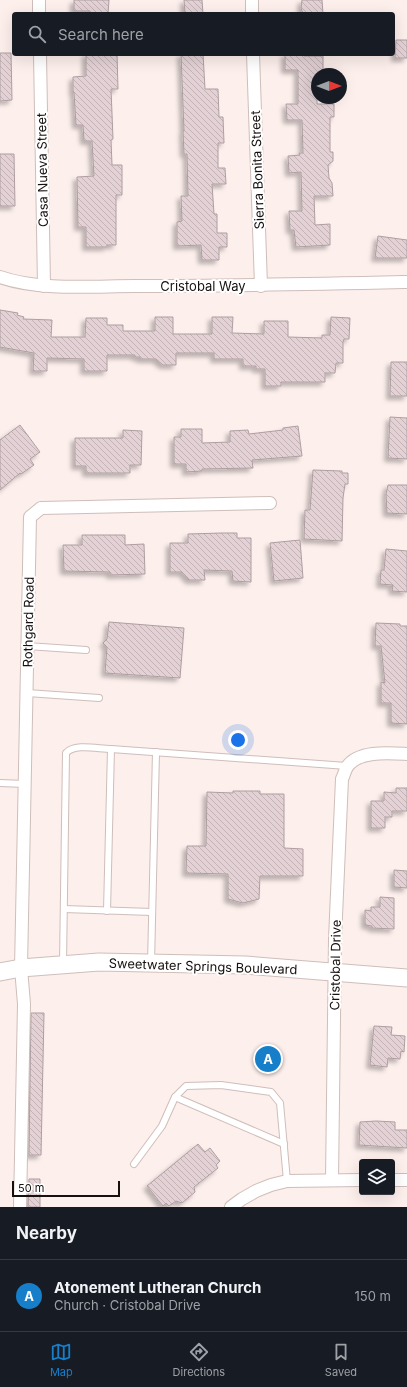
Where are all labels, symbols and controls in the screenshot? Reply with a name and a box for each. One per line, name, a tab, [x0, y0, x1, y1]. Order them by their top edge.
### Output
search box	[12, 12, 395, 56]
icon: search	[26, 23, 48, 45]
text: Search here	[58, 25, 144, 44]
north arrow	[311, 68, 347, 104]
street label: Sierra Bonita Street	[247, 110, 267, 230]
street label: Casa Nueva Street	[33, 113, 51, 227]
street label: Cristobal Way	[160, 278, 246, 294]
street label: Rothgard Road	[19, 576, 37, 668]
your location	[228, 730, 248, 750]
street label: Cristobal Drive	[326, 919, 344, 1011]
street label: Sweetwater Springs Boulevard	[108, 955, 298, 977]
pin: A	[255, 1044, 281, 1074]
map controls	[359, 1159, 395, 1195]
button: layers	[359, 1159, 395, 1195]
scale bar	[12, 1179, 120, 1198]
text: 50 m	[18, 1181, 44, 1195]
text: Nearby	[16, 1223, 77, 1243]
text: Atonement Lutheran Church	[54, 1278, 261, 1297]
text: A	[24, 1288, 34, 1304]
text: 150 m	[355, 1288, 391, 1304]
text: Church · Cristobal Drive	[54, 1297, 201, 1313]
tab: Map	[50, 1341, 73, 1379]
tab: Directions	[173, 1341, 225, 1379]
tab: Saved	[325, 1341, 357, 1379]

